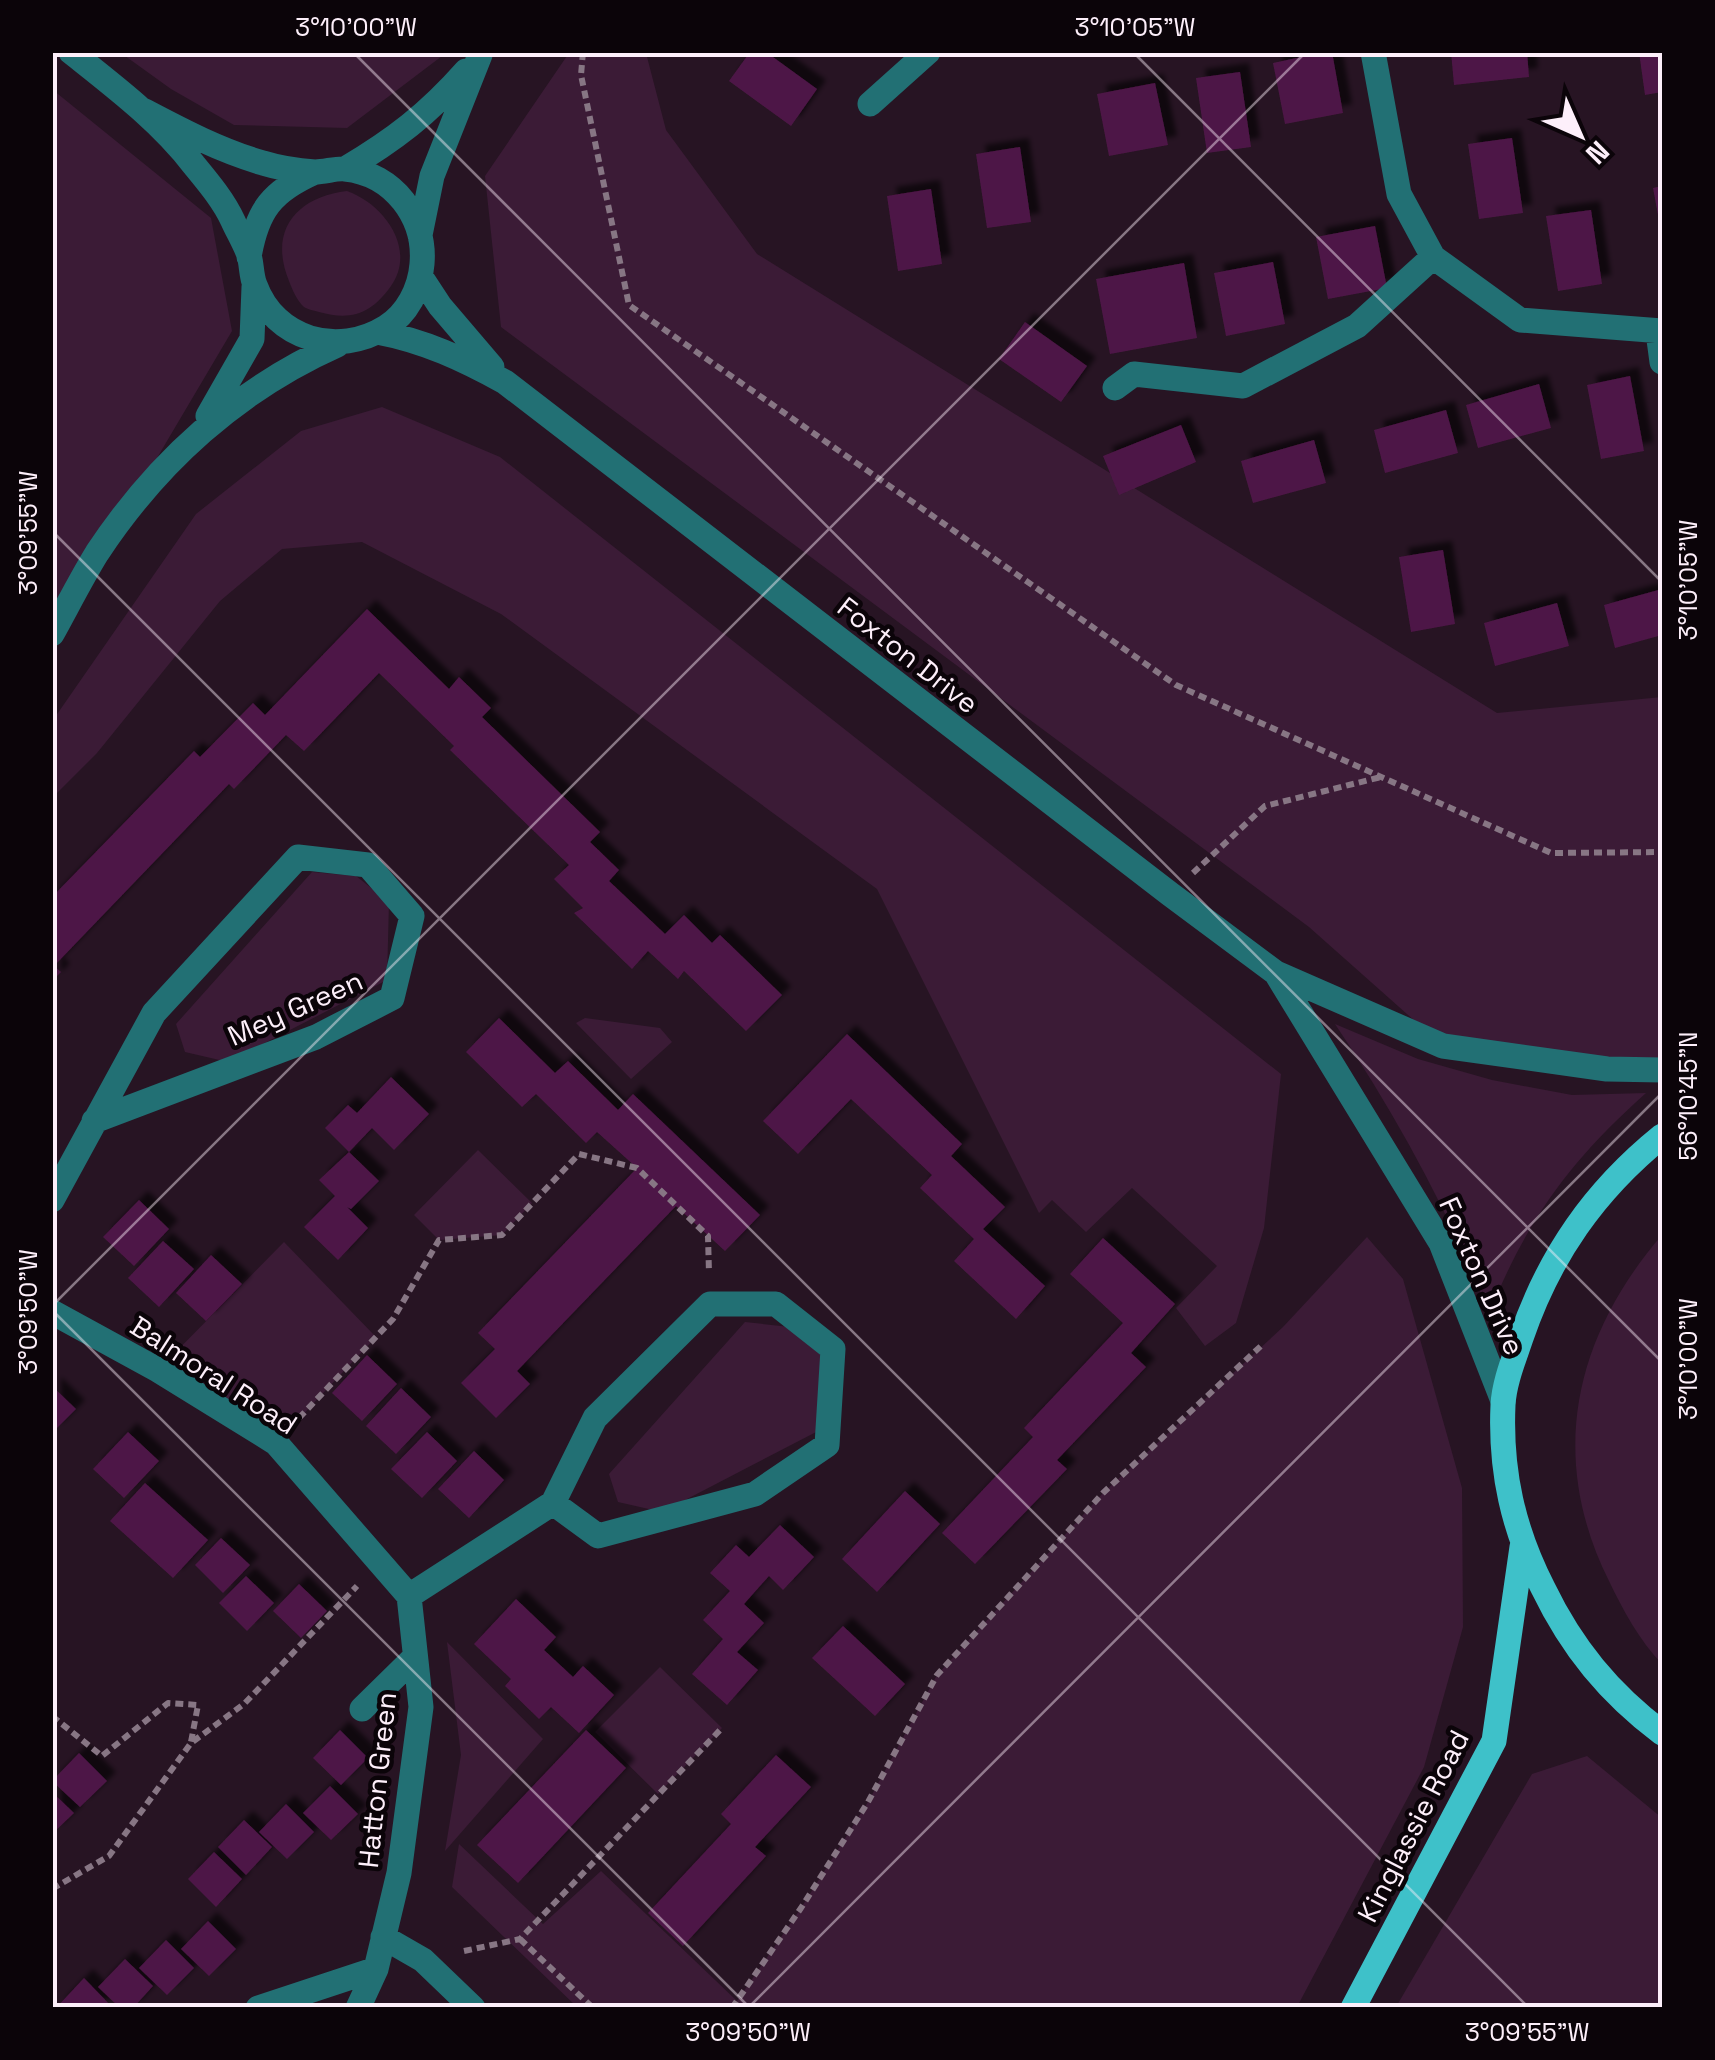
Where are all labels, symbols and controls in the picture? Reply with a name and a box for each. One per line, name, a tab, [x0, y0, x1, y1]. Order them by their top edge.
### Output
text: 3°10'00"W	[295, 11, 417, 43]
text: 3°10'05"W	[1075, 11, 1195, 43]
north arrow	[1530, 85, 1630, 185]
text: N	[1578, 133, 1617, 172]
text: 3°09'55"W	[12, 471, 44, 595]
text: 3°10'05"W	[1672, 520, 1704, 640]
street label: Foxton Drive	[830, 589, 986, 721]
street label: Mey Green	[222, 962, 368, 1054]
text: 56°10'45"N	[1672, 1031, 1704, 1161]
street label: Foxton Drive	[1431, 1191, 1533, 1361]
text: 3°09'50"W	[12, 1249, 44, 1375]
text: 3°10'00"W	[1672, 1298, 1704, 1420]
street label: Balmoral Road	[124, 1308, 304, 1442]
street label: Hatton Green	[350, 1690, 404, 1870]
street label: Kinglassie Road	[1349, 1724, 1477, 1928]
text: 3°09'50"W	[685, 2016, 811, 2048]
text: 3°09'55"W	[1465, 2016, 1589, 2048]

